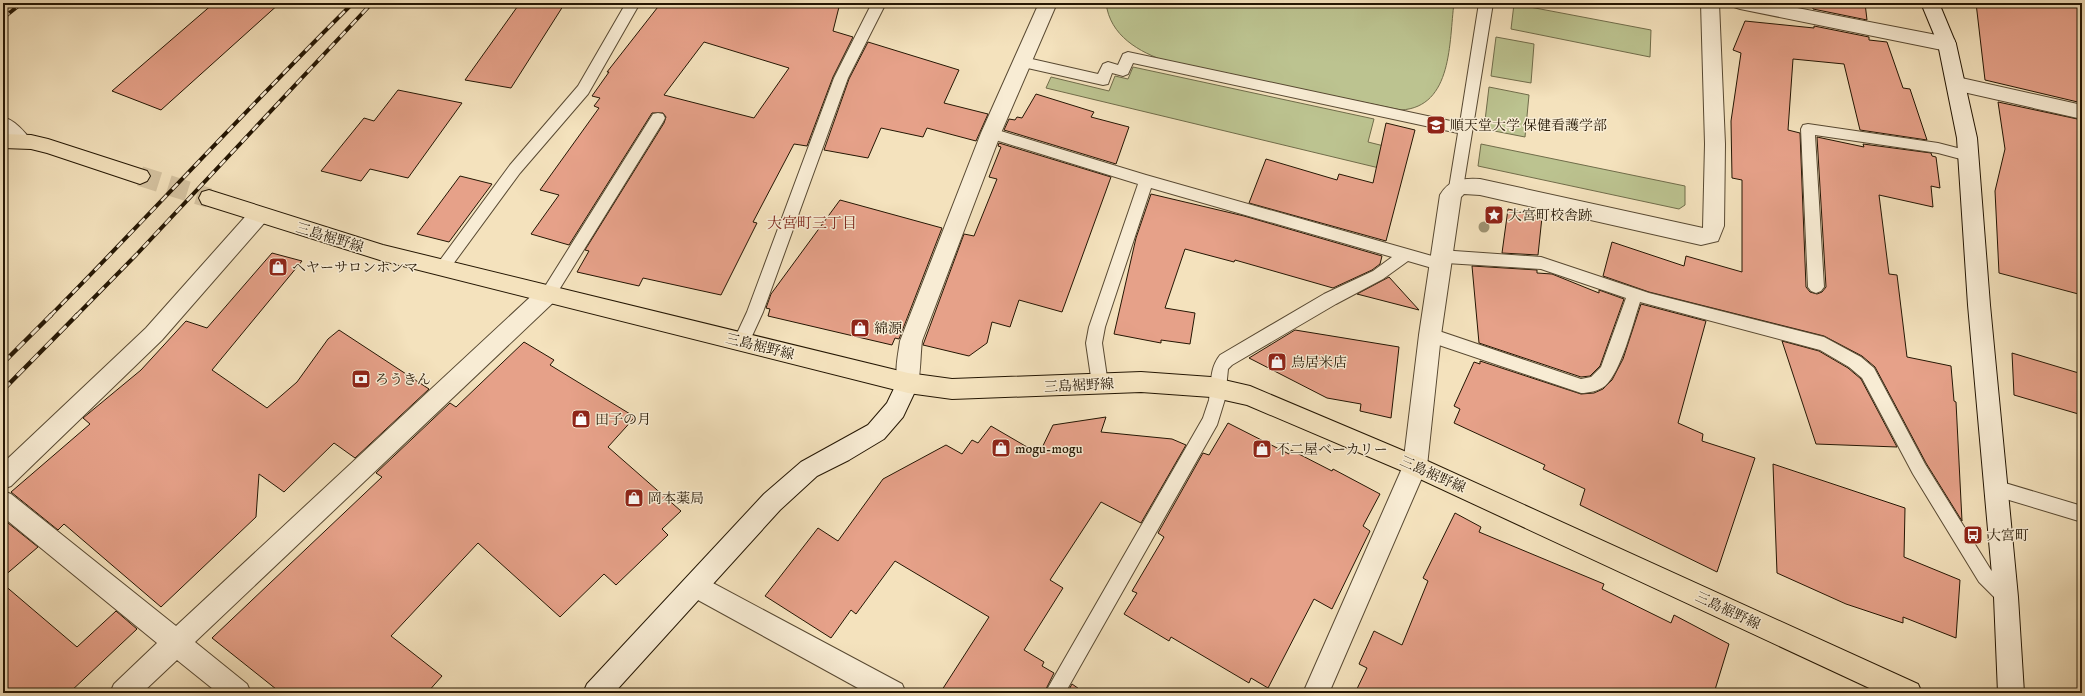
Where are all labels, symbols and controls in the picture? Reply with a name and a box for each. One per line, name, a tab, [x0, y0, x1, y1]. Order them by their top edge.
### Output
school or university icon: 順天堂大学 保健看護学部	[1425, 114, 1447, 136]
place label: 順天堂大学 保健看護学部	[1450, 117, 1607, 135]
place icon: 大宮町校舎跡	[1483, 204, 1505, 226]
place label: 大宮町校舎跡	[1508, 207, 1592, 225]
district label: 大宮町三丁目	[767, 214, 857, 233]
street label: 三島裾野線	[294, 219, 366, 257]
shop icon: ヘヤーサロンホンマ	[267, 256, 289, 278]
place label: ヘヤーサロンホンマ	[292, 259, 418, 277]
shop icon: 綿源	[849, 317, 871, 339]
place label: 綿源	[874, 320, 902, 338]
street label: 三島裾野線	[724, 330, 796, 364]
shop icon: 鳥居米店	[1266, 351, 1288, 373]
place label: 鳥居米店	[1291, 354, 1347, 372]
bank icon: ろうきん	[350, 368, 372, 390]
place label: ろうきん	[375, 371, 431, 389]
street label: 三島裾野線	[1044, 375, 1114, 397]
shop icon: 田子の月	[570, 408, 592, 430]
place label: 田子の月	[595, 411, 651, 429]
shop icon: mogu-mogu	[990, 437, 1012, 459]
shop icon: 不二屋ベーカリー	[1251, 438, 1273, 460]
place label: mogu-mogu	[1015, 440, 1083, 458]
place label: 不二屋ベーカリー	[1276, 441, 1388, 459]
street label: 三島裾野線	[1397, 452, 1468, 497]
shop icon: 岡本薬局	[623, 487, 645, 509]
place label: 岡本薬局	[648, 490, 704, 508]
bus stop icon: 大宮町	[1962, 524, 1984, 546]
place label: 大宮町	[1987, 527, 2029, 545]
street label: 三島裾野線	[1692, 588, 1763, 634]

